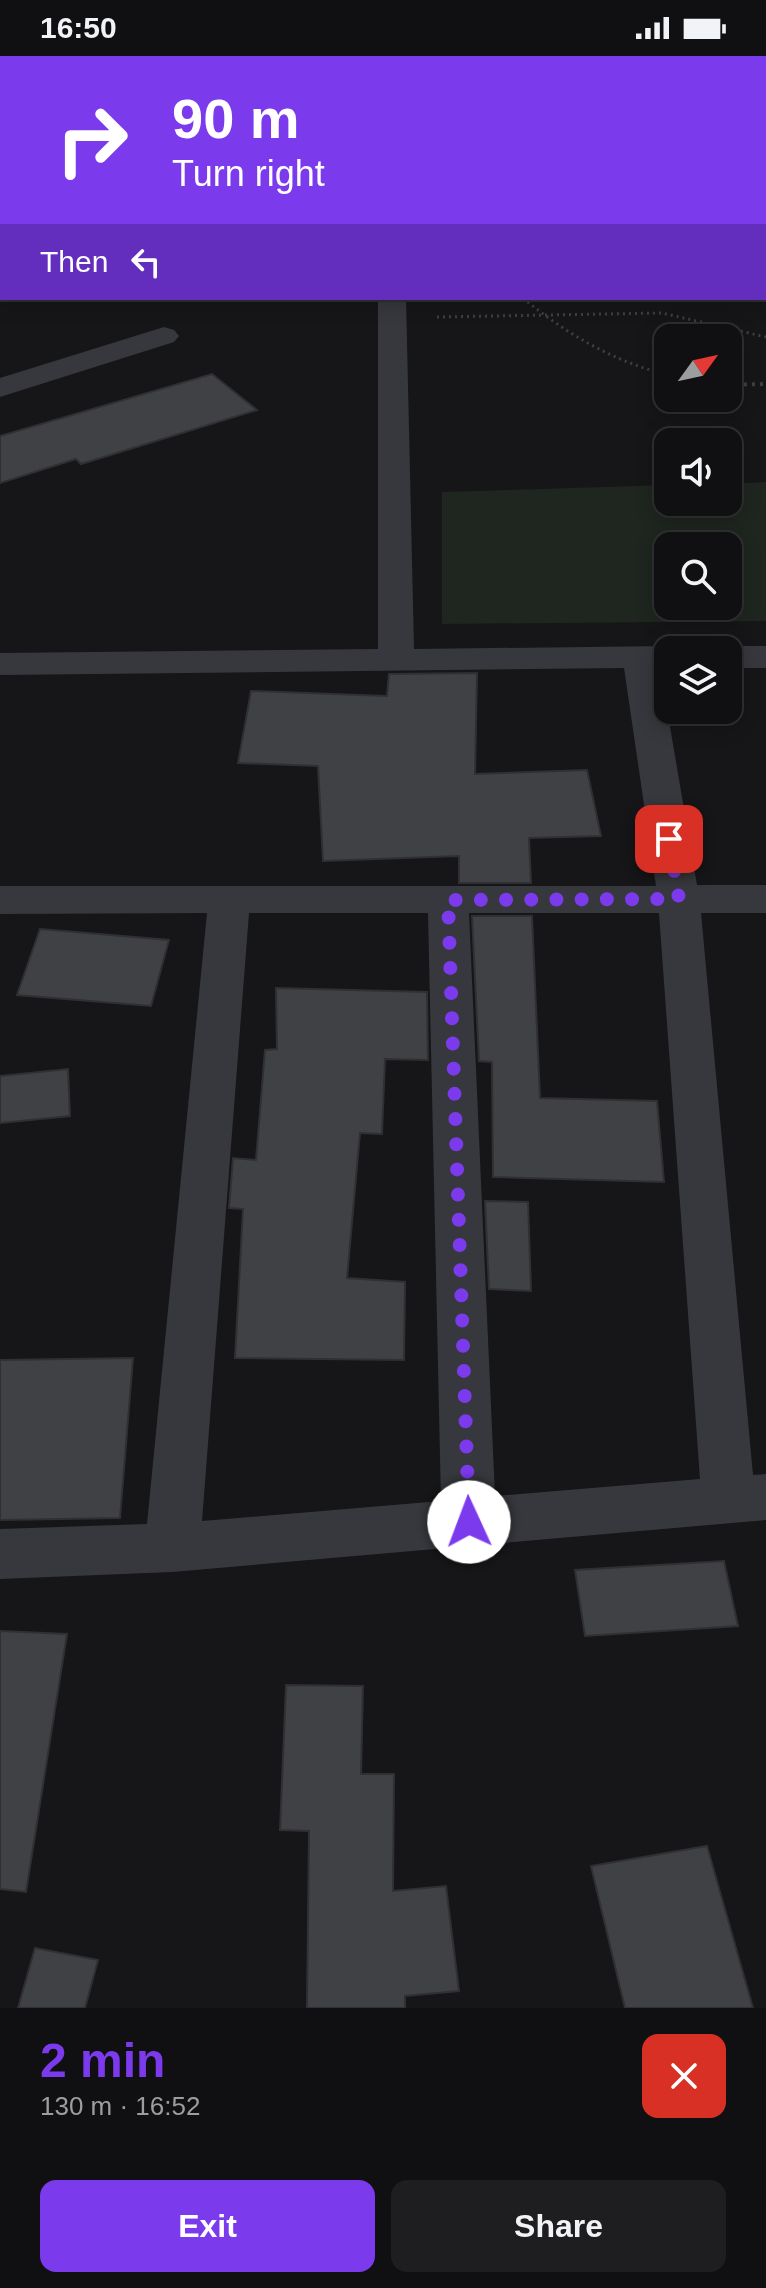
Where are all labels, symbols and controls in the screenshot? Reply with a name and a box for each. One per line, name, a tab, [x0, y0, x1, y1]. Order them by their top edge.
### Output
text: 16:50	[40, 11, 117, 44]
text: 90 m	[172, 87, 300, 150]
icon: right	[40, 88, 144, 192]
text: Turn right	[172, 153, 325, 194]
icon: left	[124, 240, 168, 284]
text: Then	[40, 245, 108, 278]
north arrow	[654, 324, 742, 412]
map controls	[654, 324, 742, 724]
button: sound	[654, 428, 742, 516]
button: search	[654, 532, 742, 620]
button: layers	[654, 636, 742, 724]
pin	[635, 805, 703, 873]
icon: arrive	[647, 817, 691, 861]
position arrow	[427, 1480, 511, 1564]
text: 2 min	[40, 2034, 165, 2087]
button: close	[642, 2034, 726, 2118]
text: 130 m · 16:52	[40, 2091, 200, 2121]
button: Exit	[40, 2180, 375, 2272]
button: Share	[391, 2180, 726, 2272]

